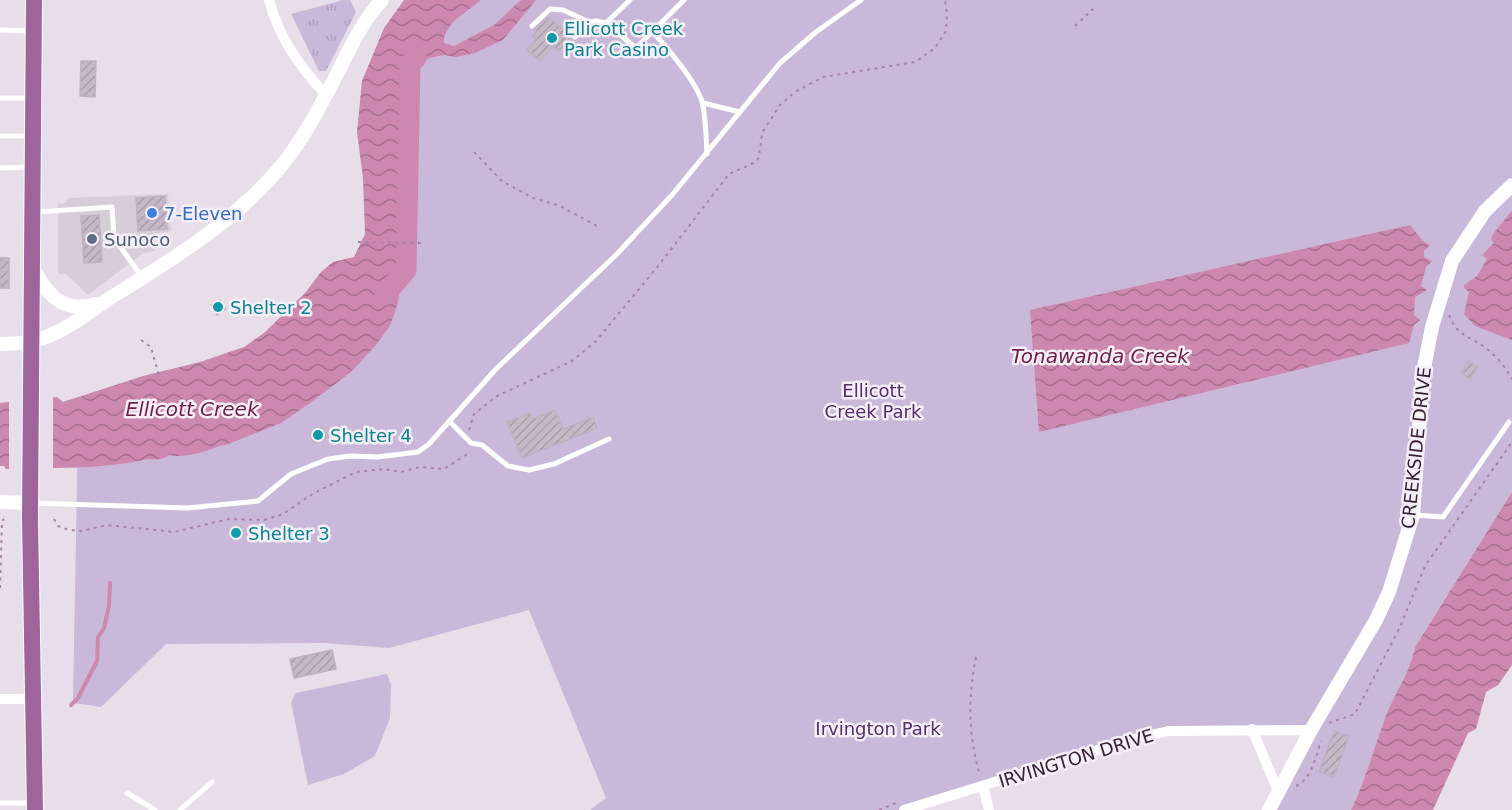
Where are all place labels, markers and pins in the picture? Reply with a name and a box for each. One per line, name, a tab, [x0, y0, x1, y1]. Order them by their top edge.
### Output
place label: Ellicott Creek Park Casino	[564, 18, 684, 60]
marker: Ellicott Creek Park Casino	[545, 31, 559, 45]
place label: 7-Eleven	[164, 203, 243, 224]
marker: 7-Eleven	[145, 206, 159, 220]
place label: Sunoco	[104, 229, 170, 250]
marker: Sunoco	[85, 232, 99, 246]
place label: Shelter 2	[230, 297, 312, 318]
marker: Shelter 2	[211, 300, 225, 314]
place label: Shelter 4	[330, 425, 412, 446]
marker: Shelter 4	[311, 428, 325, 442]
place label: Shelter 3	[248, 523, 330, 544]
marker: Shelter 3	[229, 526, 243, 540]

